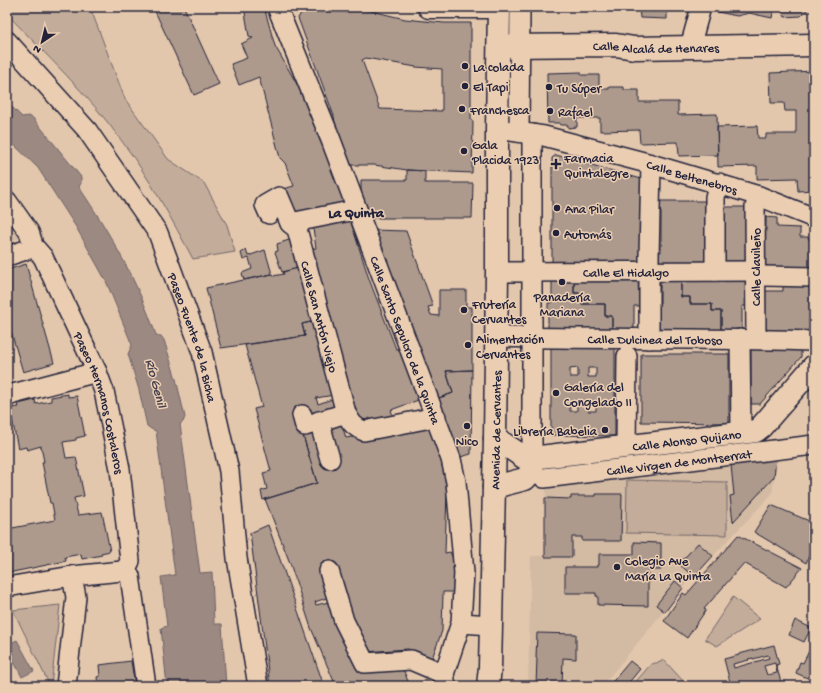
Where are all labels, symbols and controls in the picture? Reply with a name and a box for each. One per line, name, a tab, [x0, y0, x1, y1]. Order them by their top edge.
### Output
north arrow	[22, 22, 62, 62]
street label: Calle Alcalá de Henares	[593, 40, 720, 58]
text: N	[31, 42, 44, 56]
marker: La colada	[460, 61, 470, 71]
place label: La colada	[473, 61, 525, 76]
marker: El Tapi	[460, 81, 470, 91]
place label: El Tapi	[473, 81, 509, 96]
marker: Tu Súper	[544, 82, 554, 92]
place label: Tu Súper	[556, 82, 602, 97]
marker: Franchesca	[457, 104, 467, 114]
place label: Franchesca	[469, 104, 530, 119]
marker: Rafael	[545, 106, 555, 116]
place label: Rafael	[558, 106, 593, 121]
place label: Gala Placida 1923	[471, 139, 540, 169]
marker: Gala Placida 1923	[459, 146, 469, 156]
place label: Farmacia Quintalegre	[563, 152, 629, 182]
street label: Calle Beltenebros	[644, 158, 740, 199]
marker: Farmacia Quintalegre	[551, 159, 561, 169]
marker: Ana Pilar	[552, 203, 562, 213]
place label: Ana Pilar	[565, 203, 615, 218]
district label: La Quinta	[328, 206, 385, 223]
marker: Automás	[551, 228, 561, 238]
place label: Automás	[564, 228, 612, 243]
street label: Calle Clavileño	[750, 228, 765, 306]
street label: Calle Santo Sepulcro de la Quinta	[365, 255, 443, 428]
street label: Calle San Antón Viejo	[296, 260, 340, 375]
street label: Calle El Hidalgo	[583, 266, 669, 282]
street label: Paseo Fuente de la Bicha	[163, 270, 218, 405]
marker: Panadería Mariana	[557, 277, 567, 287]
place label: Panadería Mariana	[533, 291, 591, 321]
place label: Frutería Cervantes	[471, 298, 527, 328]
marker: Frutería Cervantes	[459, 305, 469, 315]
street label: Paseo Hermanos Costaleros	[69, 329, 126, 476]
place label: Alimentación Cervantes	[476, 333, 545, 363]
street label: Calle Dulcinea del Toboso	[587, 333, 723, 349]
marker: Alimentación Cervantes	[463, 340, 473, 350]
water label: Río Genil	[140, 357, 169, 411]
street label: Avenida de Cervantes	[489, 369, 506, 490]
place label: Galería del Congelado II	[564, 381, 632, 411]
marker: Galería del Congelado II	[551, 388, 561, 398]
marker: Nico	[462, 421, 472, 431]
place label: Librería Babelia	[513, 425, 598, 440]
marker: Librería Babelia	[600, 425, 610, 435]
street label: Calle Alonso Quijano	[632, 428, 743, 456]
place label: Nico	[456, 435, 478, 450]
street label: Calle Virgen de Montserrat	[606, 447, 754, 480]
place label: Colegio Ave María La Quinta	[625, 555, 711, 585]
marker: Colegio Ave María La Quinta	[612, 562, 622, 572]

